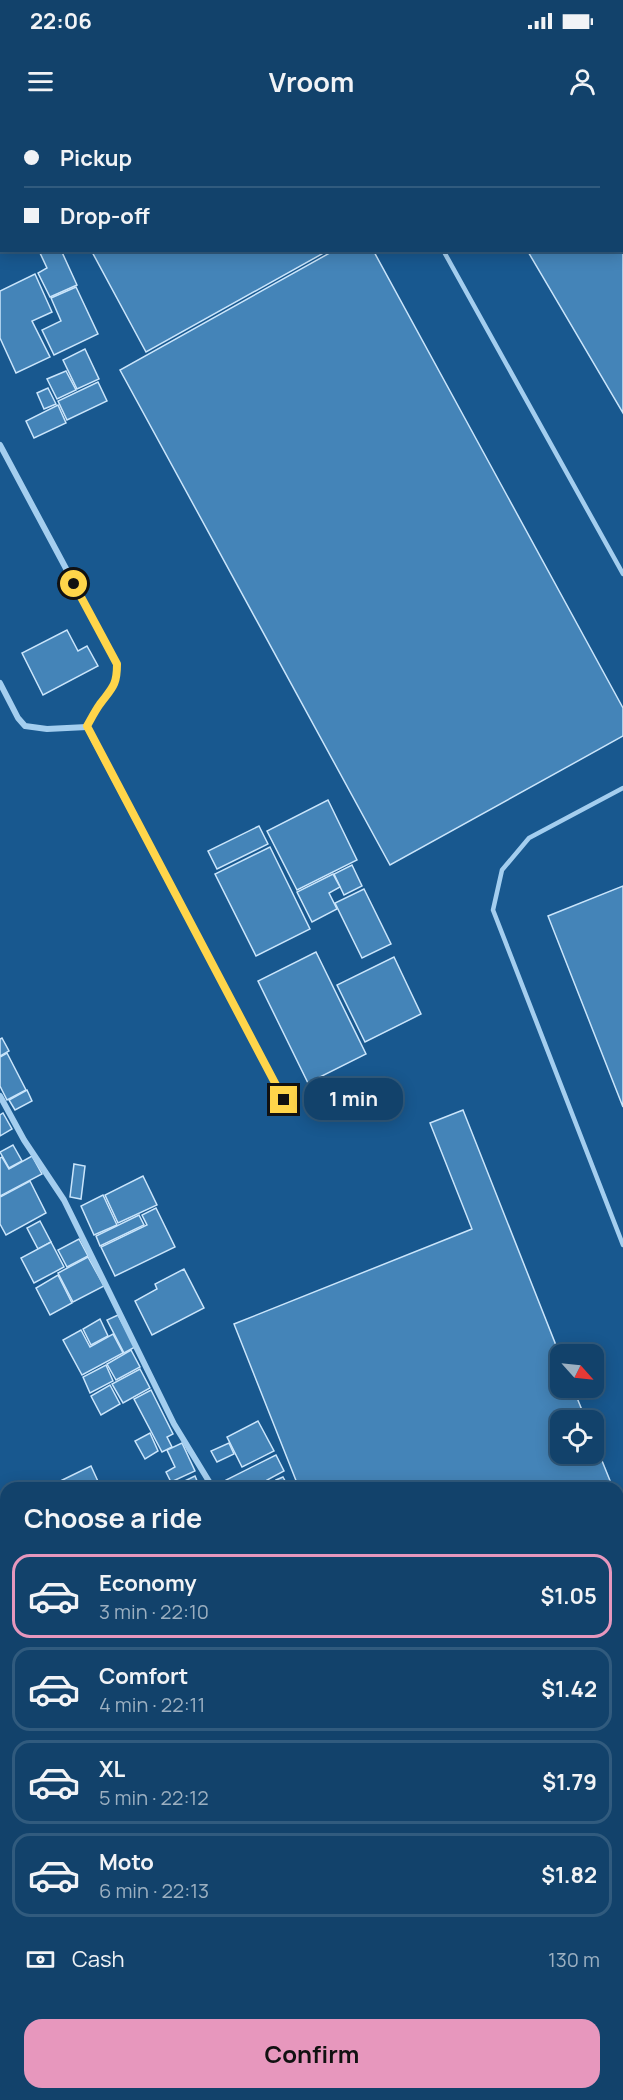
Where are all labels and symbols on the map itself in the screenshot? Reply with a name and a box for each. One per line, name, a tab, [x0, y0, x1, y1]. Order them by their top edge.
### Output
route start	[60, 570, 87, 597]
callout: 1 min	[305, 1079, 404, 1121]
route end	[270, 1086, 297, 1113]
north arrow	[550, 1344, 604, 1398]

